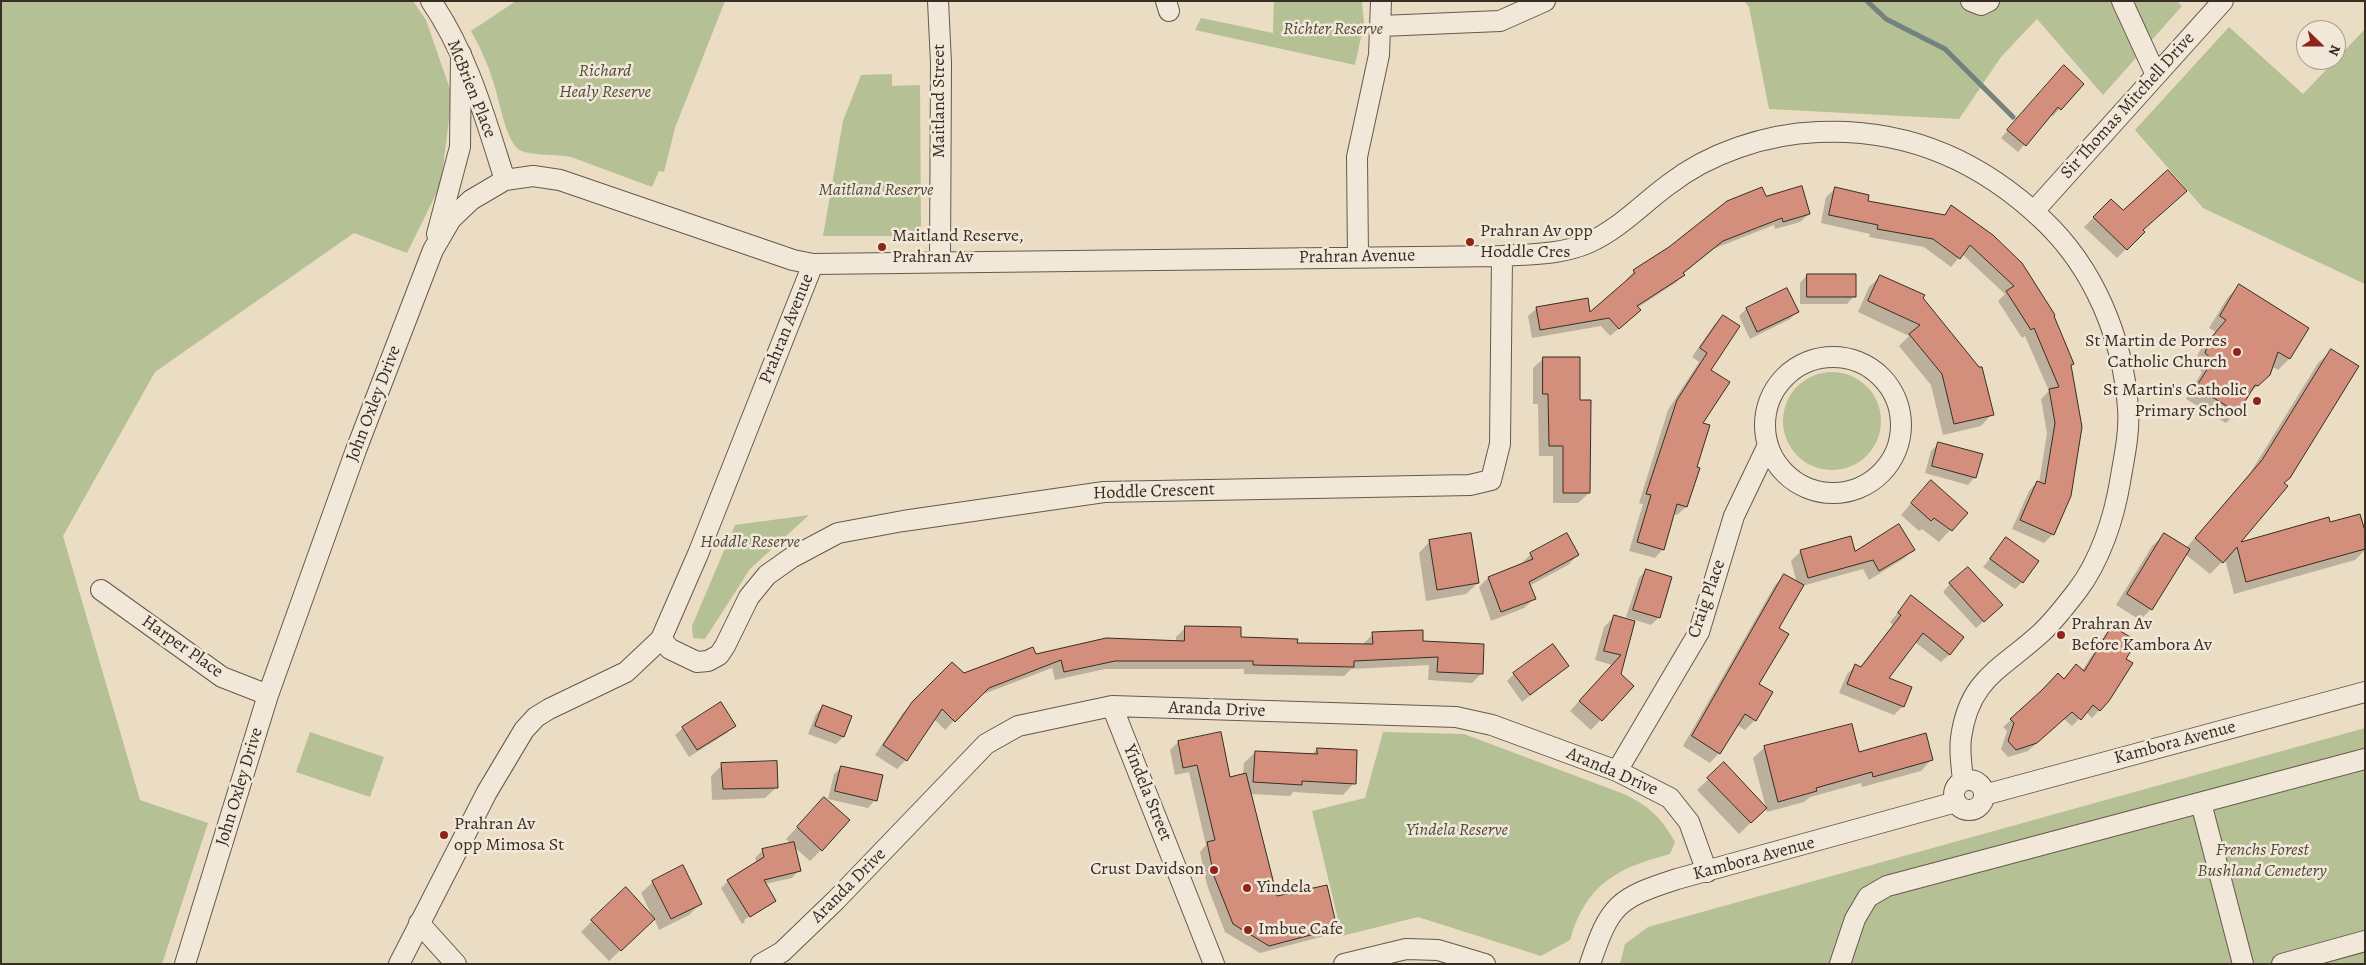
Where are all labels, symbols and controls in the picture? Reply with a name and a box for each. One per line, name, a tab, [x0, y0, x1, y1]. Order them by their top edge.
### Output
park label: Richter Reserve	[1283, 19, 1383, 41]
north arrow	[2296, 20, 2346, 70]
street label: Sir Thomas Mitchell Drive	[2056, 28, 2200, 184]
street label: McBrien Place	[441, 37, 501, 141]
text: N	[2324, 42, 2345, 59]
street label: Maitland Street	[929, 44, 951, 158]
park label: Richard Healy Reserve	[559, 61, 651, 104]
park label: Maitland Reserve	[819, 180, 933, 202]
place label: Prahran Av opp Hoddle Cres	[1480, 221, 1593, 264]
place label: Maitland Reserve, Prahran Av	[892, 226, 1024, 268]
marker: Prahran Av opp Hoddle Cres	[1464, 236, 1476, 248]
marker: Maitland Reserve, Prahran Av	[876, 241, 888, 253]
street label: Prahran Avenue	[1299, 245, 1415, 269]
street label: Prahran Avenue	[755, 271, 819, 387]
place label: St Martin de Porres Catholic Church	[2085, 331, 2227, 374]
street label: John Oxley Drive	[342, 343, 406, 465]
marker: St Martin de Porres Catholic Church	[2231, 346, 2243, 358]
place label: St Martin's Catholic Primary School	[2103, 380, 2247, 422]
marker: St Martin's Catholic Primary School	[2251, 395, 2263, 407]
street label: Hoddle Crescent	[1093, 479, 1215, 505]
park label: Hoddle Reserve	[700, 532, 800, 554]
street label: Craig Place	[1683, 557, 1731, 641]
street label: Harper Place	[137, 611, 227, 683]
place label: Prahran Av Before Kambora Av	[2071, 614, 2212, 656]
marker: Prahran Av Before Kambora Av	[2055, 629, 2067, 641]
street label: Aranda Drive	[1168, 698, 1266, 722]
street label: Kambora Avenue	[2112, 716, 2238, 770]
street label: John Oxley Drive	[212, 725, 268, 849]
street label: Yindela Street	[1118, 742, 1176, 844]
street label: Aranda Drive	[1563, 743, 1661, 801]
place label: Prahran Av opp Mimosa St	[454, 814, 564, 856]
park label: Yindela Reserve	[1406, 820, 1508, 842]
marker: Prahran Av opp Mimosa St	[438, 829, 450, 841]
street label: Kambora Avenue	[1691, 832, 1817, 886]
park label: Frenchs Forest Bushland Cemetery	[2197, 840, 2327, 882]
street label: Aranda Drive	[807, 844, 891, 928]
place label: Crust Davidson	[1090, 859, 1204, 881]
marker: Crust Davidson	[1208, 864, 1220, 876]
place label: Yindela	[1257, 877, 1311, 899]
marker: Yindela	[1241, 882, 1253, 894]
place label: Imbue Cafe	[1258, 919, 1343, 941]
marker: Imbue Cafe	[1242, 924, 1254, 936]

